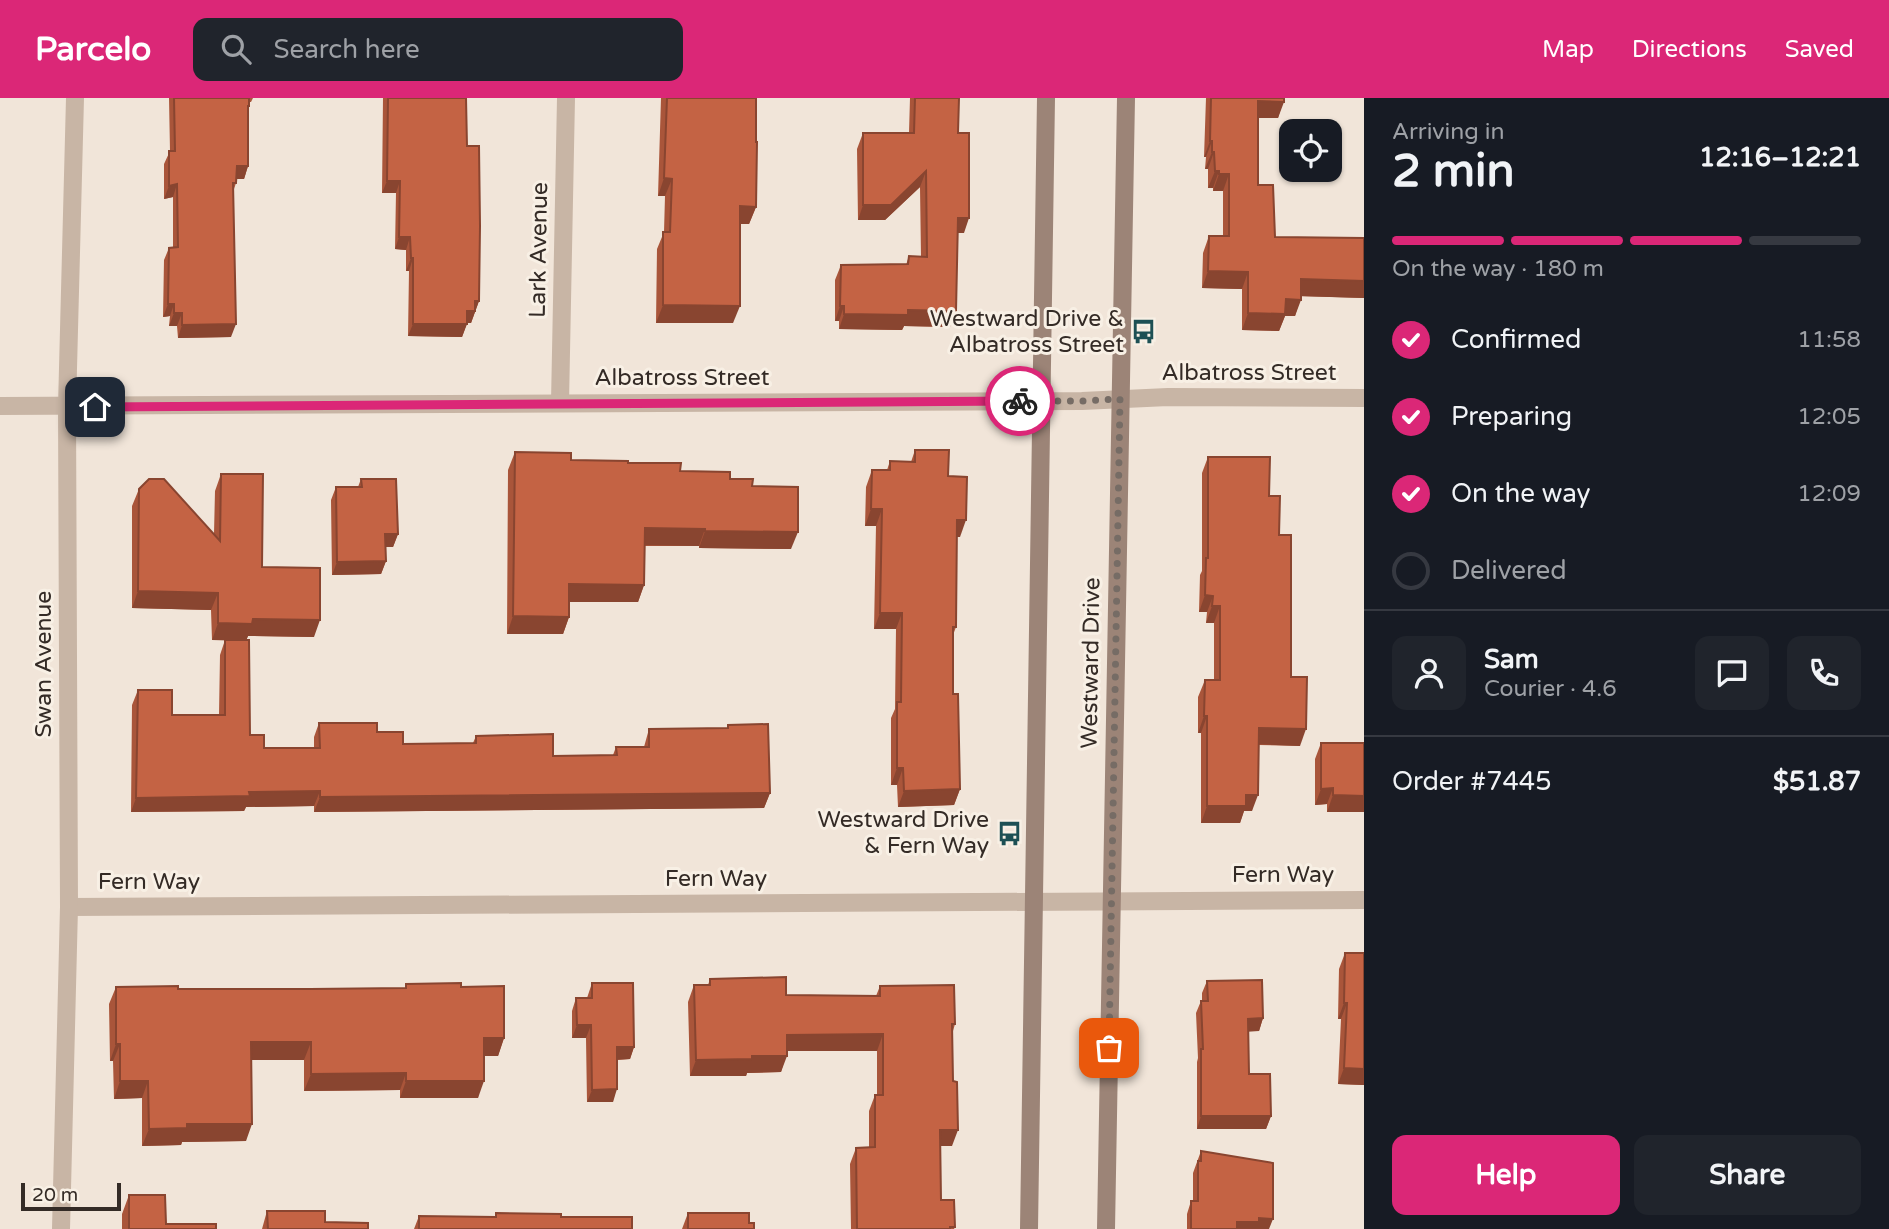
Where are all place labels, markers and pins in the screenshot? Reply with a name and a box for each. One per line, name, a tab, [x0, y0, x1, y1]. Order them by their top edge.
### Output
place label: Westward Drive & Albatross Street	[930, 305, 1124, 359]
bus stop icon: Westward Drive & Albatross Street	[1130, 318, 1158, 346]
pin	[65, 377, 125, 437]
place label: Westward Drive & Fern Way	[818, 806, 989, 860]
bus stop icon: Westward Drive & Fern Way	[995, 819, 1023, 847]
pin	[1079, 1018, 1139, 1078]

